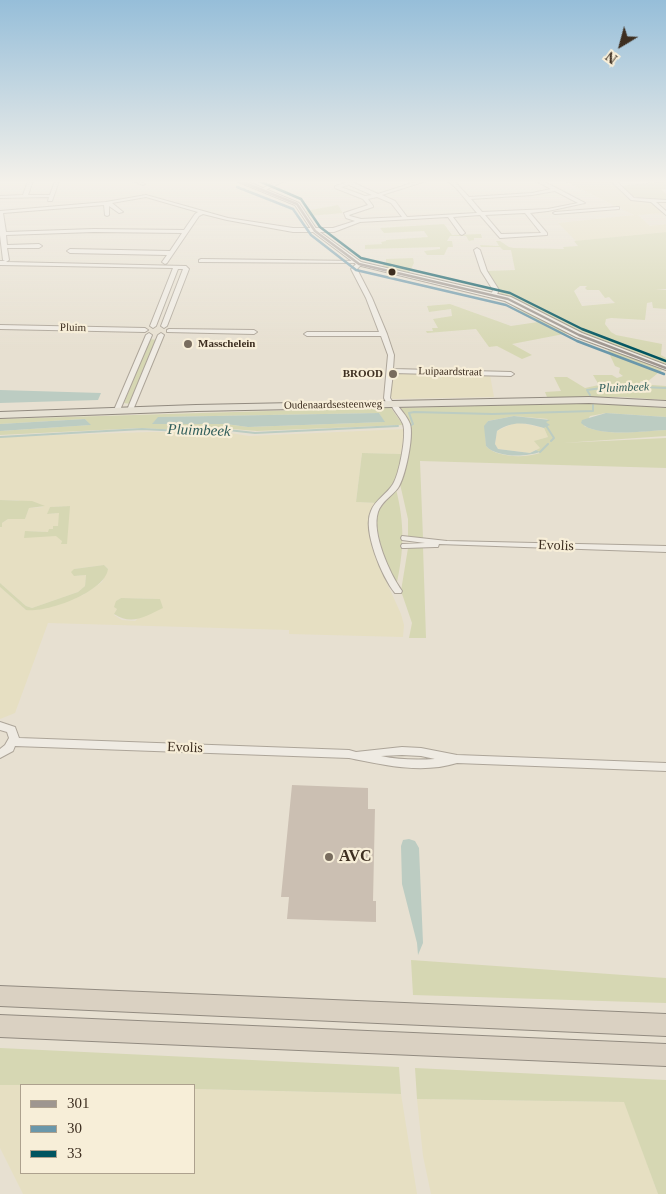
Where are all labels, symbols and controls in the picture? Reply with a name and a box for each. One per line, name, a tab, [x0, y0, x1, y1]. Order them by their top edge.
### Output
north arrow	[596, 20, 646, 70]
text: N	[603, 48, 620, 66]
unlabelled marker	[387, 267, 397, 277]
street label: Pluim	[60, 321, 86, 335]
place label: Masschelein	[198, 337, 255, 351]
marker: Masschelein	[182, 338, 194, 350]
street label: Luipaardstraat	[418, 365, 482, 379]
place label: BROOD	[343, 367, 383, 381]
marker: BROOD	[387, 368, 399, 380]
water label: Pluimbeek	[598, 380, 650, 396]
street label: Oudenaardsesteenweg	[284, 398, 382, 412]
water label: Pluimbeek	[167, 421, 231, 441]
street label: Evolis	[538, 537, 574, 555]
street label: Evolis	[167, 739, 203, 757]
place label: AVC	[339, 847, 372, 867]
marker: AVC	[323, 851, 335, 863]
legend	[20, 1084, 195, 1174]
text: 301	[67, 1095, 90, 1111]
text: 30	[67, 1120, 82, 1136]
text: 33	[67, 1145, 82, 1161]

